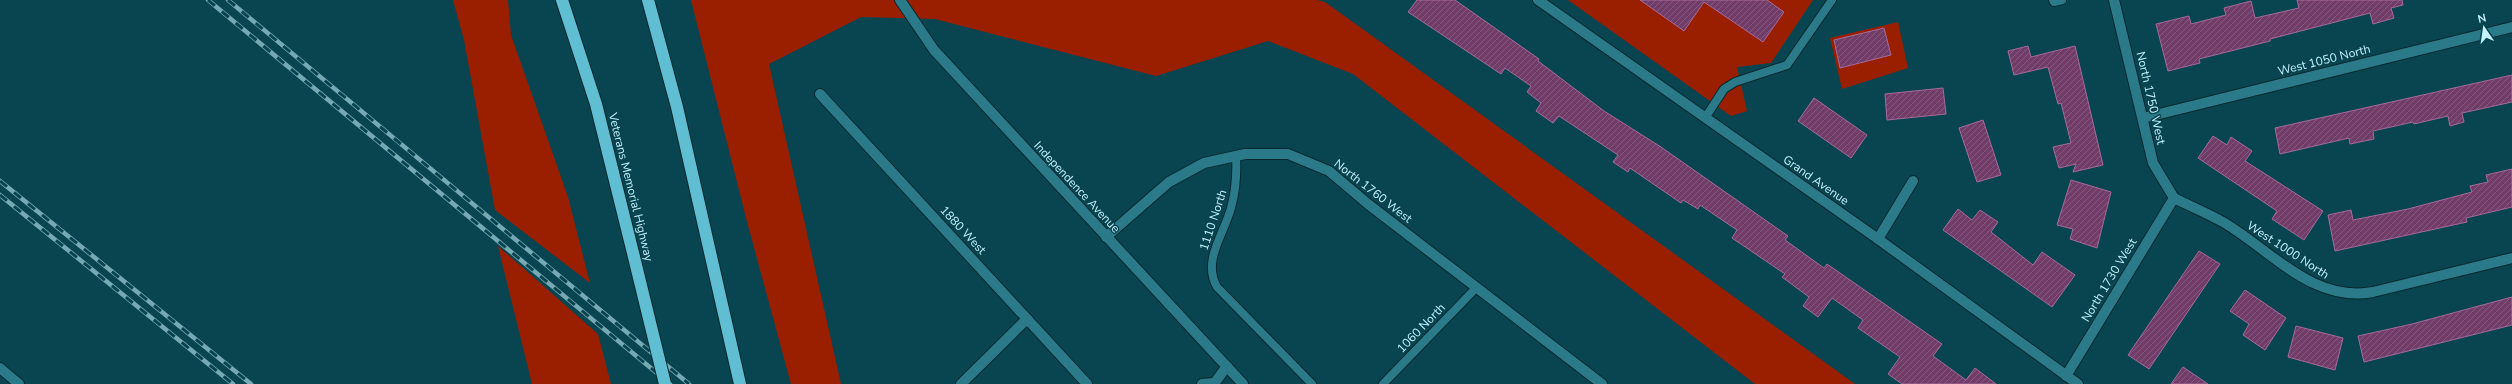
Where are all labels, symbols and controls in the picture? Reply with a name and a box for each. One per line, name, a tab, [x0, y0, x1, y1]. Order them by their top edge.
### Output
north arrow	[2464, 8, 2504, 48]
text: N	[2476, 11, 2488, 27]
street label: West 1050 North	[2276, 41, 2372, 79]
street label: North 1750 West	[2133, 50, 2170, 147]
street label: Veterans Memorial Highway	[605, 110, 657, 264]
street label: Independence Avenue	[1030, 138, 1124, 236]
street label: Grand Avenue	[1780, 151, 1852, 209]
street label: North 1760 West	[1331, 155, 1416, 227]
street label: 1110 North	[1196, 188, 1230, 252]
street label: 1880 West	[936, 202, 990, 258]
street label: West 1000 North	[2244, 217, 2332, 283]
street label: North 1730 West	[2078, 234, 2141, 325]
street label: 1060 North	[1393, 300, 1449, 356]

